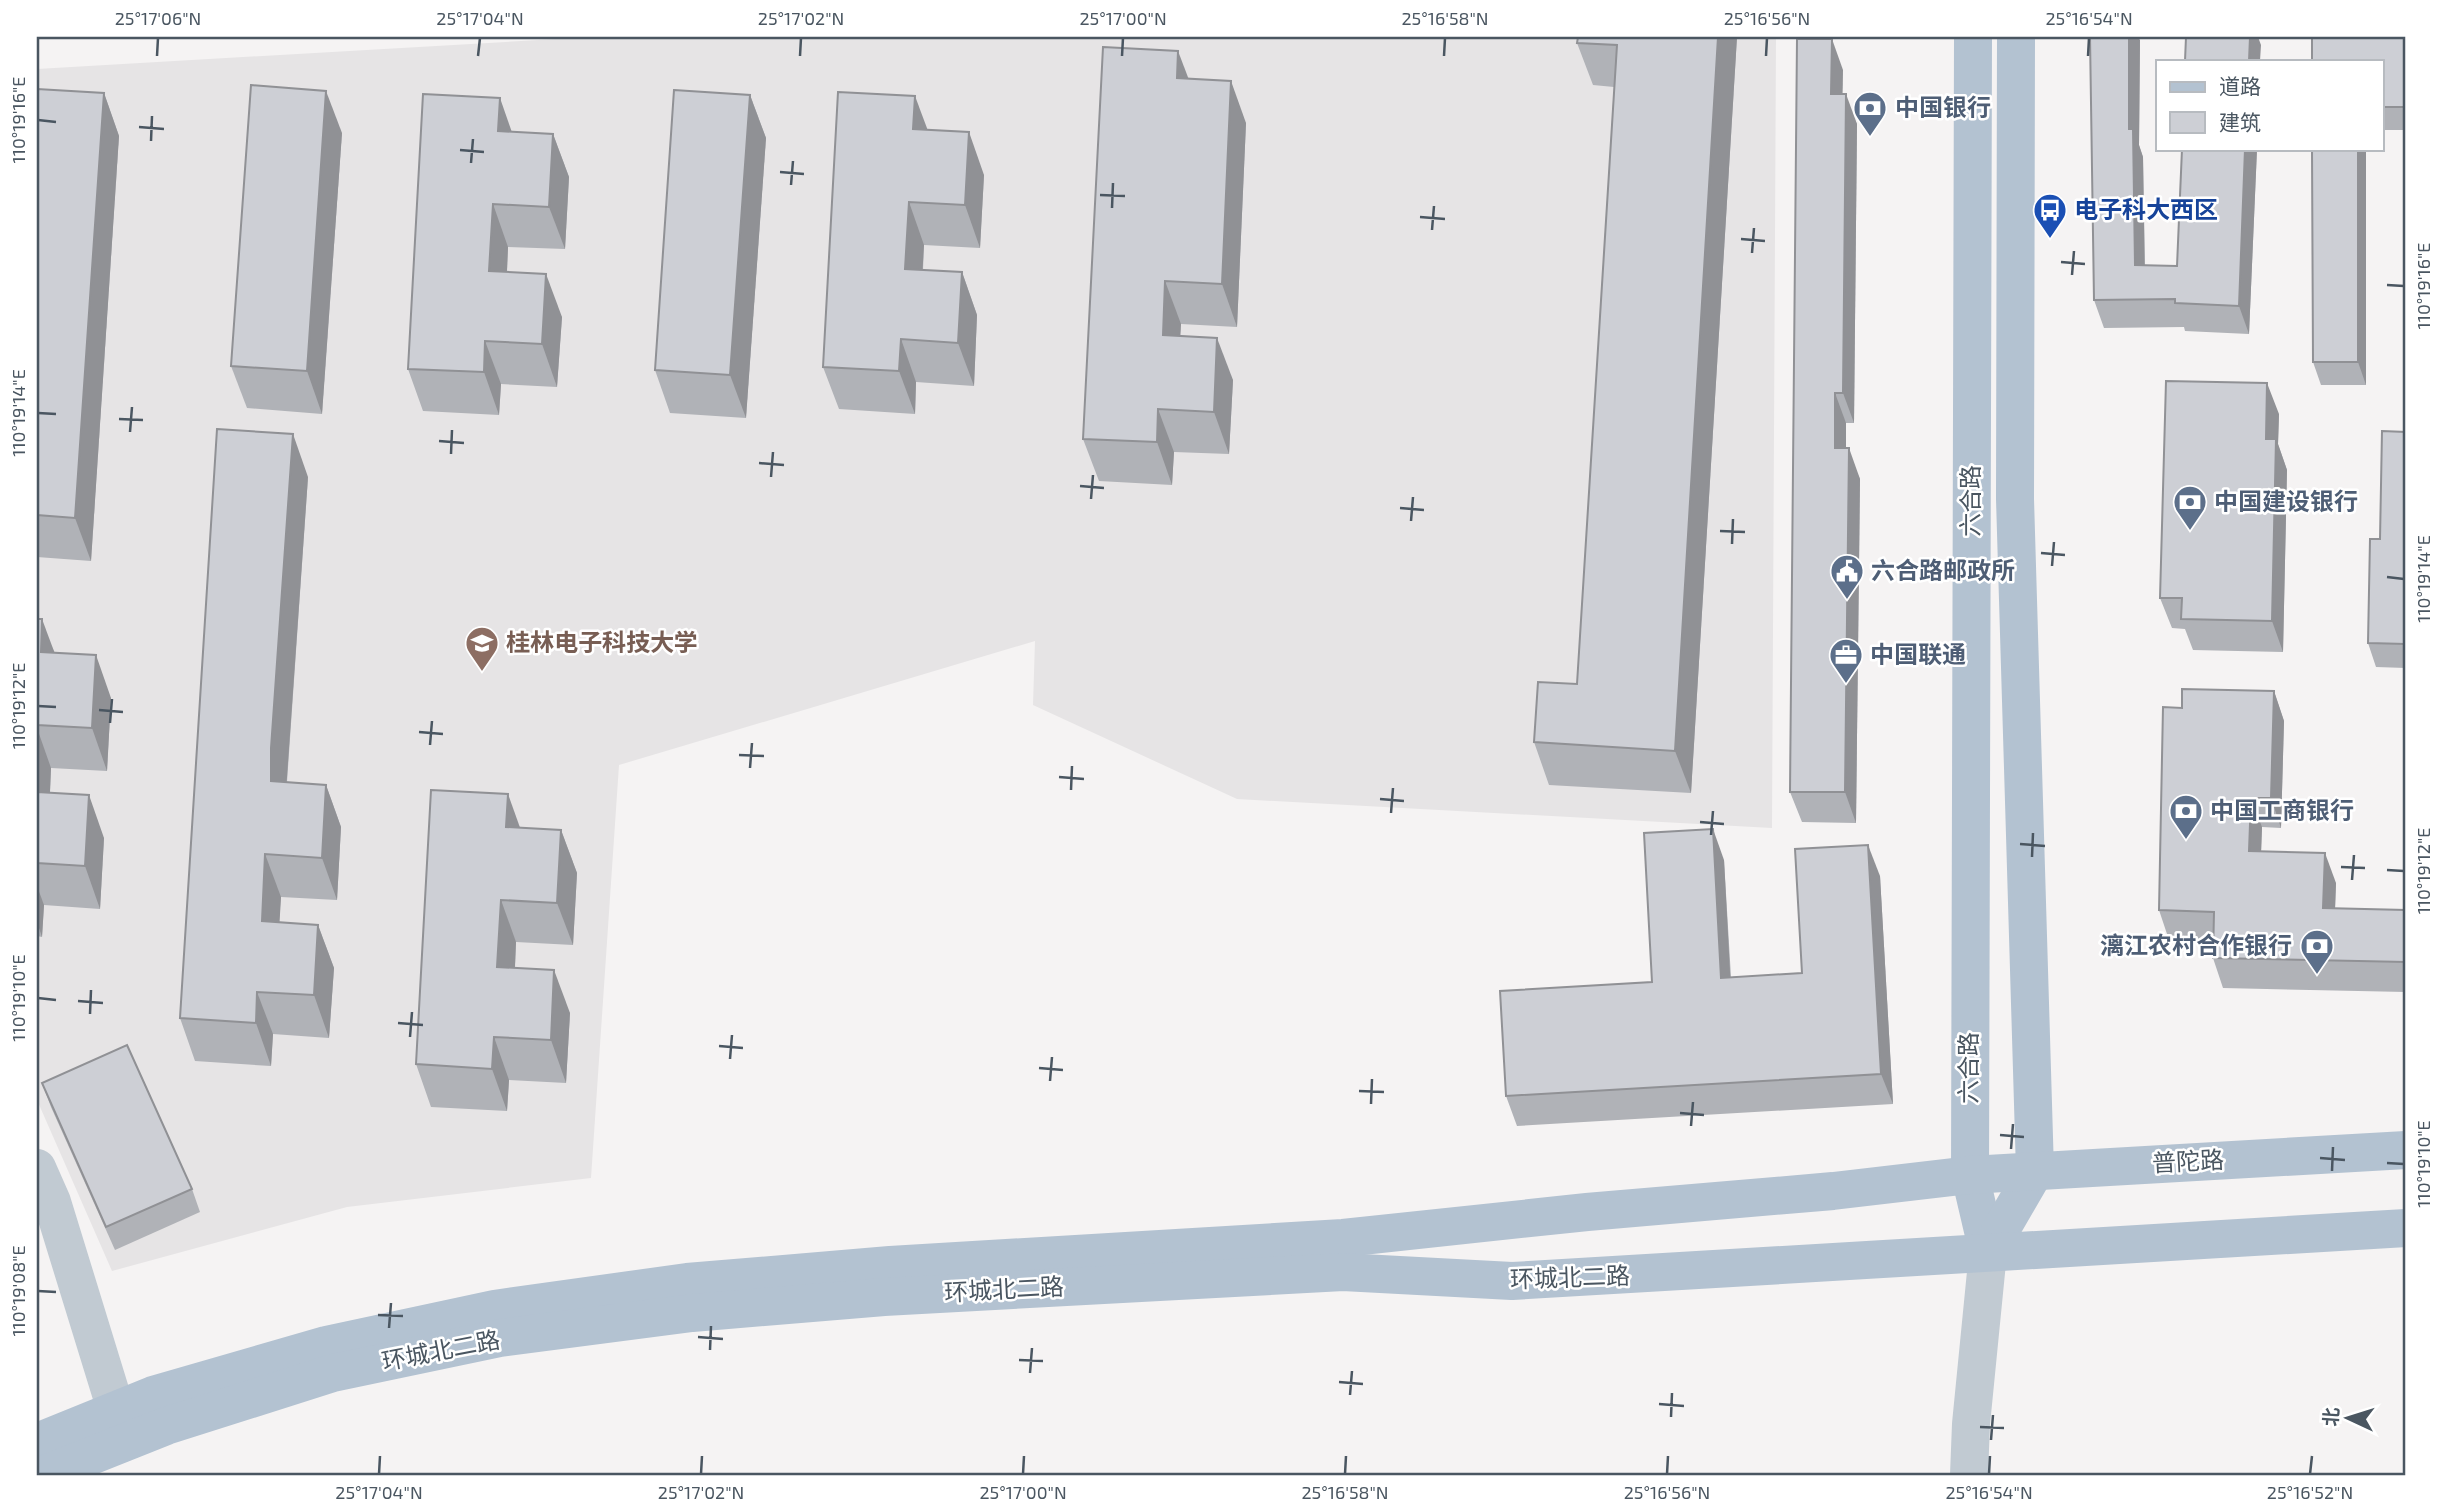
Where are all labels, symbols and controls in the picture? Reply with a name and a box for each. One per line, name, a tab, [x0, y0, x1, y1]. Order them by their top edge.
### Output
text: 25°17'06"N	[115, 7, 201, 29]
text: 25°17'04"N	[436, 7, 524, 29]
text: 25°17'02"N	[758, 7, 844, 29]
text: 25°17'00"N	[1079, 7, 1167, 29]
text: 25°16'58"N	[1401, 7, 1489, 29]
text: 25°16'56"N	[1724, 7, 1810, 29]
text: 25°16'54"N	[2045, 7, 2133, 29]
legend	[2156, 60, 2384, 150]
text: 道路	[2219, 73, 2261, 98]
text: 110°19'16"E	[7, 77, 29, 163]
bank icon: 中国银行	[1851, 89, 1889, 138]
place label: 中国银行	[1895, 92, 1991, 121]
text: 建筑	[2219, 109, 2261, 134]
bus stop icon: 电子科大西区	[2031, 191, 2069, 240]
place label: 电子科大西区	[2074, 194, 2218, 223]
text: 110°19'16"E	[2412, 243, 2434, 329]
text: 110°19'14"E	[7, 369, 29, 457]
street label: 六合路	[1955, 465, 1984, 537]
bank icon: 中国建设银行	[2171, 483, 2209, 532]
place label: 中国建设银行	[2214, 486, 2358, 515]
text: 110°19'14"E	[2412, 535, 2434, 623]
public building icon: 六合路邮政所	[1828, 552, 1866, 601]
place label: 六合路邮政所	[1871, 555, 2015, 584]
school or university icon: 桂林电子科技大学	[463, 624, 501, 673]
place label: 桂林电子科技大学	[506, 627, 698, 656]
office icon: 中国联通	[1827, 636, 1865, 685]
place label: 中国联通	[1870, 639, 1966, 668]
text: 110°19'12"E	[7, 663, 29, 749]
bank icon: 中国工商银行	[2167, 792, 2205, 841]
place label: 中国工商银行	[2210, 795, 2354, 824]
text: 110°19'12"E	[2412, 828, 2434, 914]
bank icon: 漓江农村合作银行	[2298, 927, 2336, 976]
place label: 漓江农村合作银行	[2100, 930, 2292, 959]
text: 110°19'10"E	[7, 954, 29, 1042]
street label: 六合路	[1953, 1032, 1982, 1104]
text: 110°19'10"E	[2412, 1120, 2434, 1208]
street label: 普陀路	[2151, 1144, 2225, 1177]
text: 110°19'08"E	[7, 1245, 29, 1337]
street label: 环城北二路	[1509, 1260, 1630, 1293]
street label: 环城北二路	[943, 1271, 1065, 1306]
street label: 环城北二路	[379, 1324, 502, 1375]
north arrow	[2314, 1382, 2384, 1452]
text: 北	[2318, 1406, 2343, 1427]
text: 25°17'04"N	[335, 1481, 423, 1503]
text: 25°17'02"N	[658, 1481, 744, 1503]
text: 25°17'00"N	[979, 1481, 1067, 1503]
text: 25°16'58"N	[1301, 1481, 1389, 1503]
text: 25°16'56"N	[1624, 1481, 1710, 1503]
text: 25°16'54"N	[1945, 1481, 2033, 1503]
text: 25°16'52"N	[2267, 1481, 2353, 1503]

